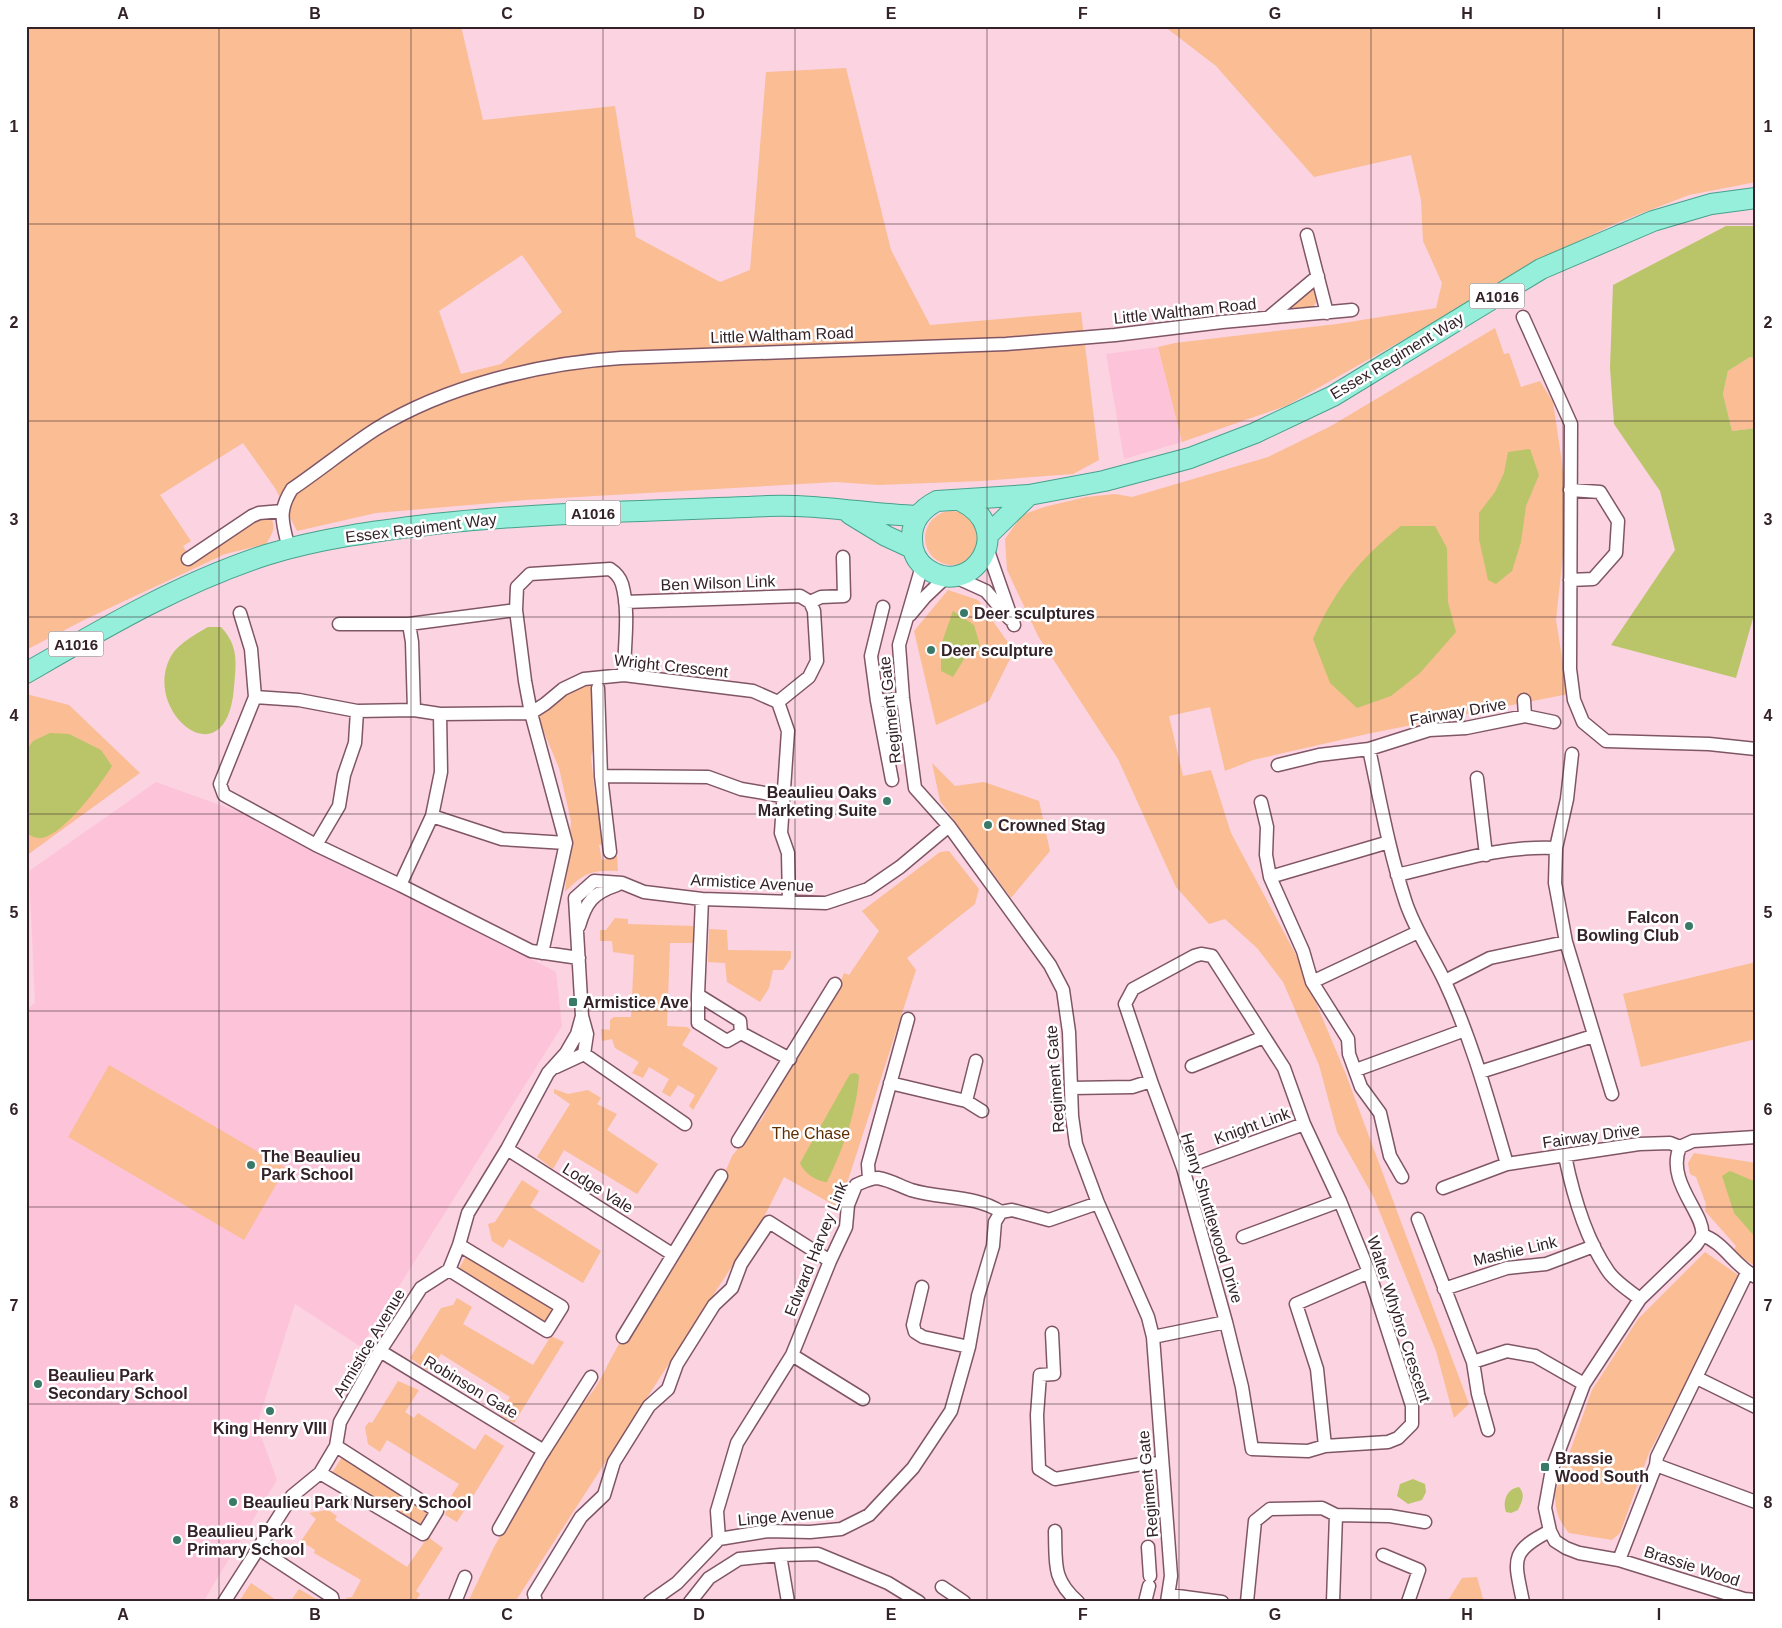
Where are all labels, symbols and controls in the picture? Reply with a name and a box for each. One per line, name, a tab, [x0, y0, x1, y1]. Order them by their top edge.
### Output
text: A	[117, 5, 129, 22]
text: B	[309, 5, 321, 22]
text: C	[501, 5, 513, 22]
text: D	[693, 5, 705, 22]
text: E	[886, 5, 897, 22]
text: F	[1078, 5, 1088, 22]
text: G	[1269, 5, 1281, 22]
text: H	[1461, 5, 1473, 22]
text: I	[1657, 5, 1661, 22]
text: 1	[10, 118, 19, 135]
text: 1	[1764, 118, 1773, 135]
road number: A1016	[1470, 284, 1524, 308]
street label: Little Waltham Road	[1113, 295, 1257, 327]
street label: Essex Regiment Way	[1327, 309, 1467, 403]
text: 2	[10, 314, 19, 331]
text: 2	[1764, 314, 1773, 331]
street label: Little Waltham Road	[710, 324, 854, 346]
road number: A1016	[566, 500, 620, 526]
street label: Essex Regiment Way	[344, 510, 498, 546]
text: 3	[10, 511, 19, 528]
text: 3	[1764, 511, 1773, 528]
street label: Ben Wilson Link	[660, 572, 777, 593]
place label: Deer sculptures	[974, 605, 1095, 622]
marker: Deer sculptures	[958, 607, 970, 619]
road number: A1016	[48, 632, 104, 656]
place label: Deer sculpture	[941, 642, 1053, 659]
marker: Deer sculpture	[925, 644, 937, 656]
street label: Wright Crescent	[613, 652, 729, 680]
street label: Regiment Gate	[876, 656, 904, 764]
street label: Fairway Drive	[1408, 695, 1508, 729]
text: 4	[10, 707, 19, 724]
text: 4	[1764, 707, 1773, 724]
place label: Beaulieu Oaks Marketing Suite	[758, 784, 877, 819]
marker: Beaulieu Oaks Marketing Suite	[881, 795, 893, 807]
place label: Crowned Stag	[998, 817, 1106, 834]
marker: Crowned Stag	[982, 819, 994, 831]
street label: Armistice Avenue	[690, 871, 814, 895]
text: 5	[10, 904, 19, 921]
text: 5	[1764, 904, 1773, 921]
place label: Falcon Bowling Club	[1577, 909, 1679, 944]
marker: Falcon Bowling Club	[1683, 920, 1695, 932]
place label: Armistice Ave	[583, 994, 689, 1011]
marker: Armistice Ave	[567, 996, 579, 1008]
street label: Regiment Gate	[1043, 1025, 1067, 1133]
text: 6	[10, 1101, 19, 1118]
text: 6	[1764, 1101, 1773, 1118]
street label: Knight Link	[1212, 1104, 1293, 1148]
street label: Fairway Drive	[1541, 1121, 1641, 1151]
park label: The Chase	[772, 1125, 850, 1142]
street label: Henry Shuttlewood Drive	[1178, 1131, 1246, 1305]
place label: The Beaulieu Park School	[261, 1148, 361, 1183]
marker: The Beaulieu Park School	[245, 1159, 257, 1171]
street label: Lodge Vale	[560, 1160, 636, 1216]
street label: Edward Harvey Link	[781, 1179, 851, 1319]
street label: Mashie Link	[1471, 1233, 1559, 1269]
street label: Walter Whybro Crescent	[1364, 1234, 1434, 1405]
street label: Armistice Avenue	[330, 1286, 408, 1400]
text: 7	[10, 1297, 19, 1314]
text: 7	[1764, 1297, 1773, 1314]
street label: Robinson Gate	[421, 1352, 521, 1422]
place label: Beaulieu Park Secondary School	[48, 1367, 188, 1402]
marker: Beaulieu Park Secondary School	[32, 1378, 44, 1390]
marker: King Henry VIII	[264, 1405, 276, 1417]
place label: King Henry VIII	[213, 1420, 327, 1437]
street label: Regiment Gate	[1135, 1430, 1161, 1538]
place label: Brassie Wood South	[1555, 1450, 1649, 1485]
marker: Brassie Wood South	[1539, 1461, 1551, 1473]
text: 8	[10, 1494, 19, 1511]
place label: Beaulieu Park Nursery School	[243, 1494, 472, 1511]
text: 8	[1764, 1494, 1773, 1511]
marker: Beaulieu Park Nursery School	[227, 1496, 239, 1508]
street label: Linge Avenue	[737, 1503, 835, 1529]
place label: Beaulieu Park Primary School	[187, 1523, 304, 1558]
marker: Beaulieu Park Primary School	[171, 1534, 183, 1546]
street label: Brassie Wood	[1642, 1543, 1742, 1589]
text: A	[117, 1606, 129, 1623]
text: B	[309, 1606, 321, 1623]
text: C	[501, 1606, 513, 1623]
text: D	[693, 1606, 705, 1623]
text: E	[886, 1606, 897, 1623]
text: F	[1078, 1606, 1088, 1623]
text: G	[1269, 1606, 1281, 1623]
text: H	[1461, 1606, 1473, 1623]
text: I	[1657, 1606, 1661, 1623]

